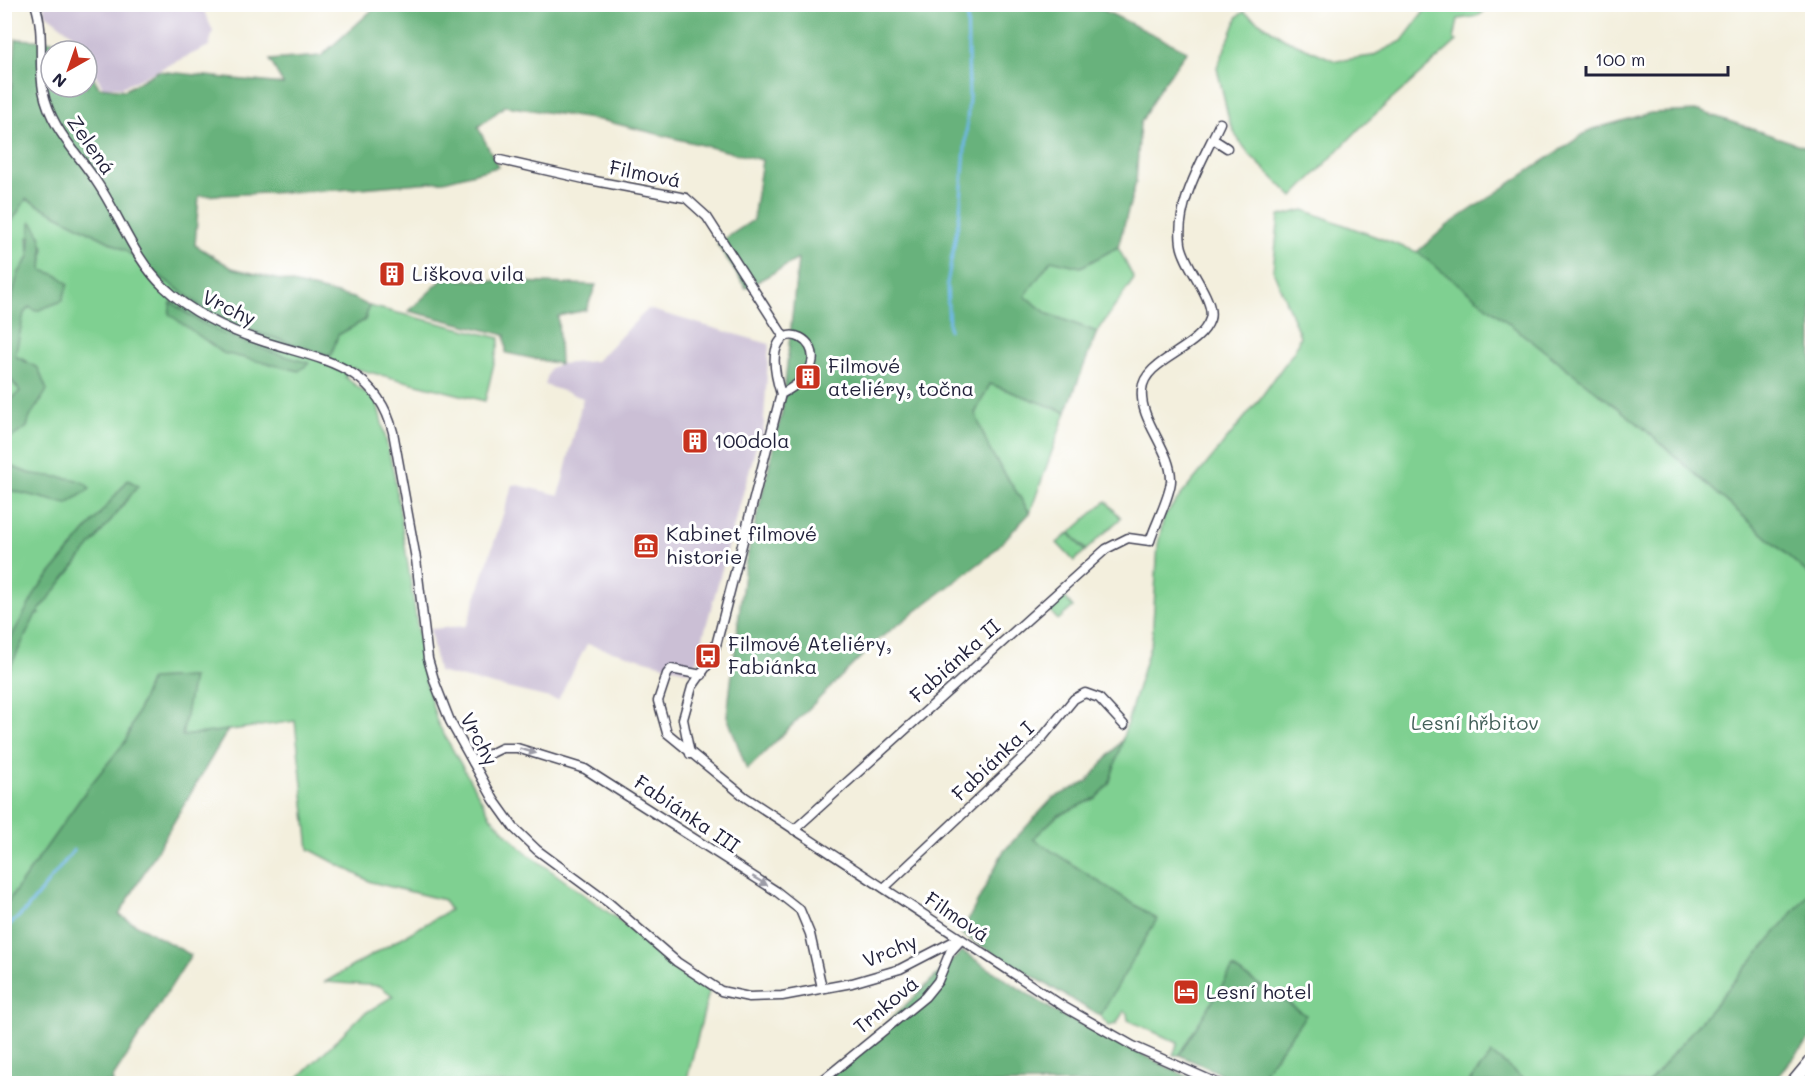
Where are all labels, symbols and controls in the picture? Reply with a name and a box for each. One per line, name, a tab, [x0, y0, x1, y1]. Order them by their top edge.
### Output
north arrow	[39, 39, 99, 99]
scale bar	[1586, 39, 1728, 77]
text: 100 m	[1595, 47, 1645, 71]
text: N	[48, 69, 70, 93]
street label: Zelená	[62, 110, 122, 179]
street label: Filmová	[607, 153, 683, 193]
building icon: Liškova vila	[377, 259, 407, 289]
place label: Liškova vila	[412, 260, 524, 286]
street label: Vrchy	[198, 283, 260, 331]
place label: Filmové ateliéry, točna	[828, 352, 974, 401]
building icon: Filmové ateliéry, točna	[793, 362, 823, 392]
building icon: 100dola	[680, 426, 710, 456]
place label: 100dola	[714, 427, 790, 453]
place label: Kabinet filmové historie	[666, 520, 817, 569]
museum icon: Kabinet filmové historie	[631, 531, 661, 561]
street label: Fabiánka II	[904, 613, 1005, 708]
place label: Filmové Ateliéry, Fabiánka	[728, 630, 892, 679]
bus stop icon: Filmové Ateliéry, Fabiánka	[693, 641, 723, 671]
street label: Vrchy	[455, 708, 505, 770]
park label: Lesní hřbitov	[1411, 709, 1539, 735]
street label: Fabiánka I	[946, 715, 1039, 806]
one-way arrow	[519, 747, 537, 756]
street label: Fabiánka III	[630, 768, 746, 858]
one-way arrow	[752, 876, 769, 886]
street label: Filmová	[920, 885, 995, 947]
street label: Vrchy	[859, 927, 921, 973]
street label: Trnková	[848, 970, 923, 1039]
hotel icon: Lesní hotel	[1171, 977, 1201, 1007]
place label: Lesní hotel	[1206, 978, 1312, 1004]

